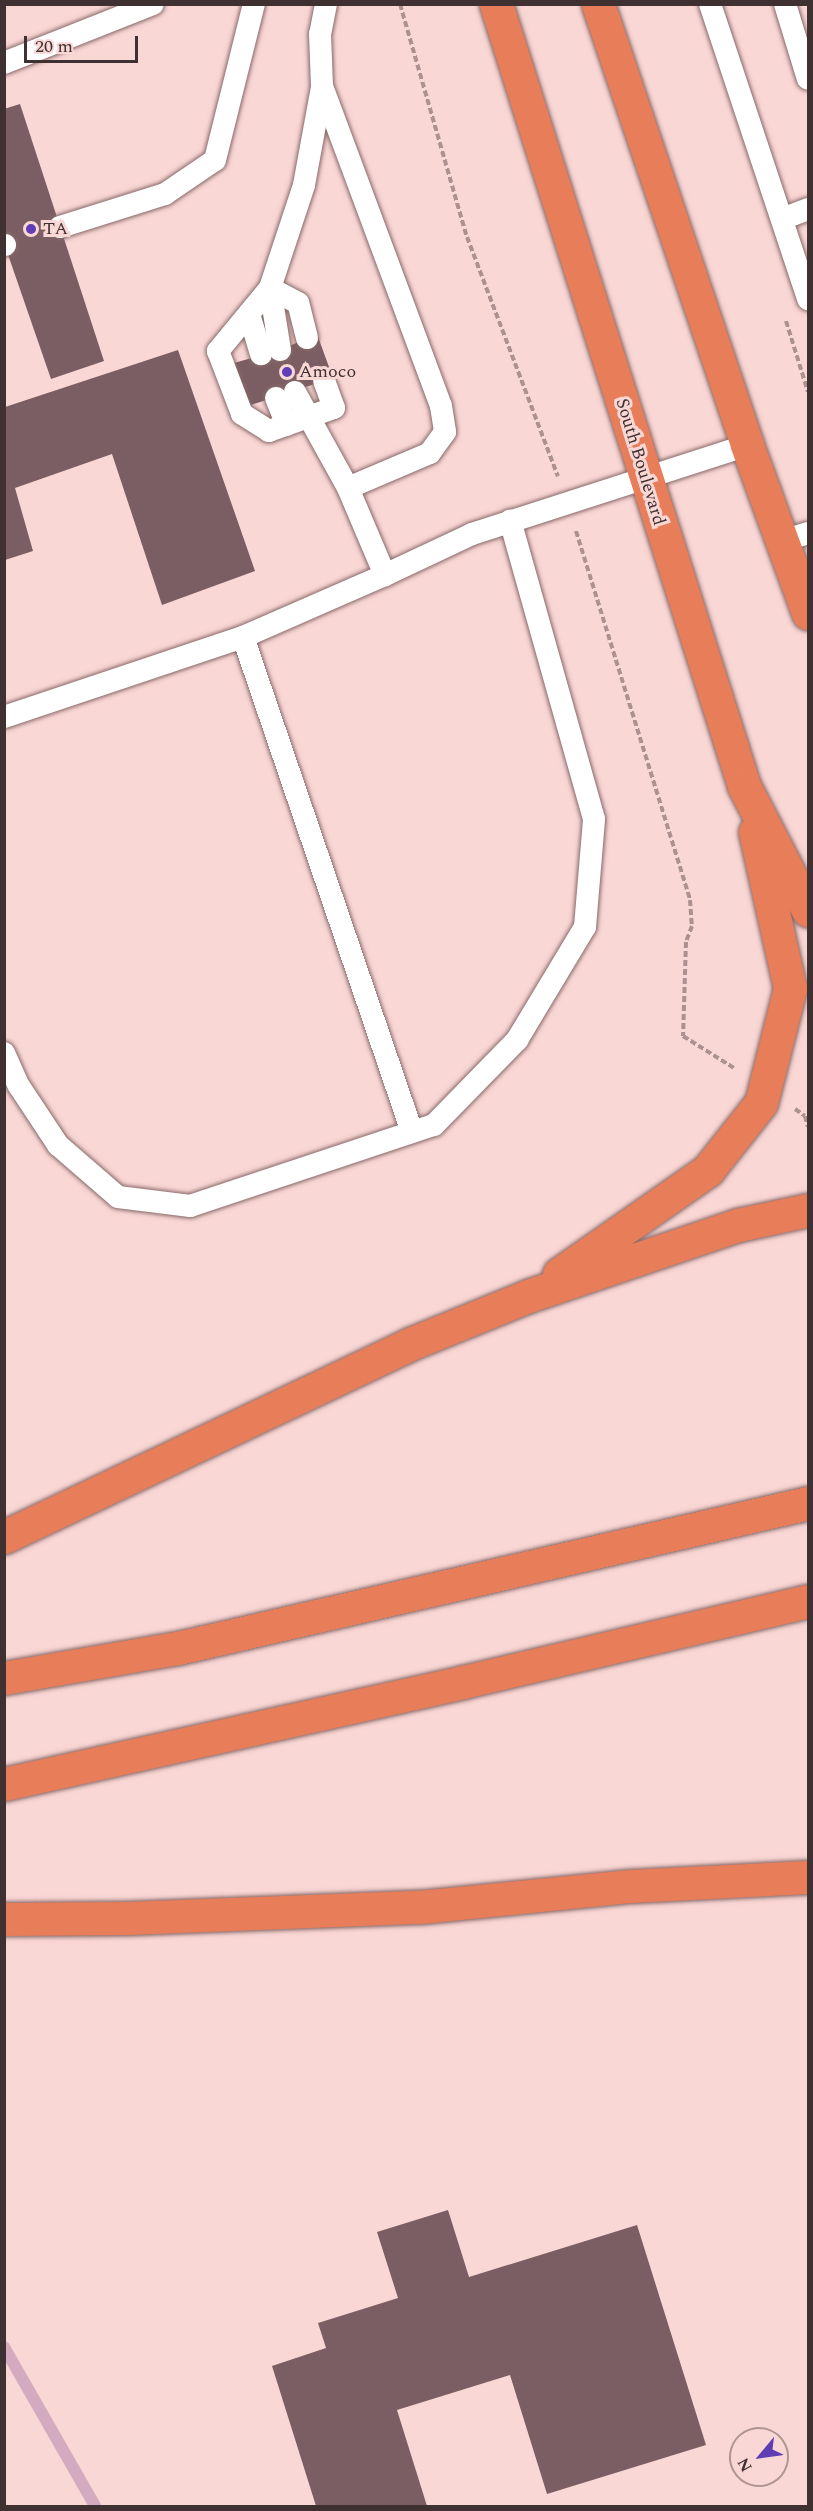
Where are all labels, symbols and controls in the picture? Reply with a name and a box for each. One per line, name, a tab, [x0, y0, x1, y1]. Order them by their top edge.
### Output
scale bar	[27, 24, 141, 62]
text: 20 m	[35, 33, 73, 60]
place label: TA	[43, 218, 68, 240]
marker: TA	[24, 222, 38, 236]
place label: Amoco	[299, 361, 356, 383]
marker: Amoco	[280, 365, 294, 379]
street label: South Boulevard	[610, 396, 670, 528]
north arrow	[729, 2427, 789, 2487]
text: N	[731, 2453, 759, 2476]

